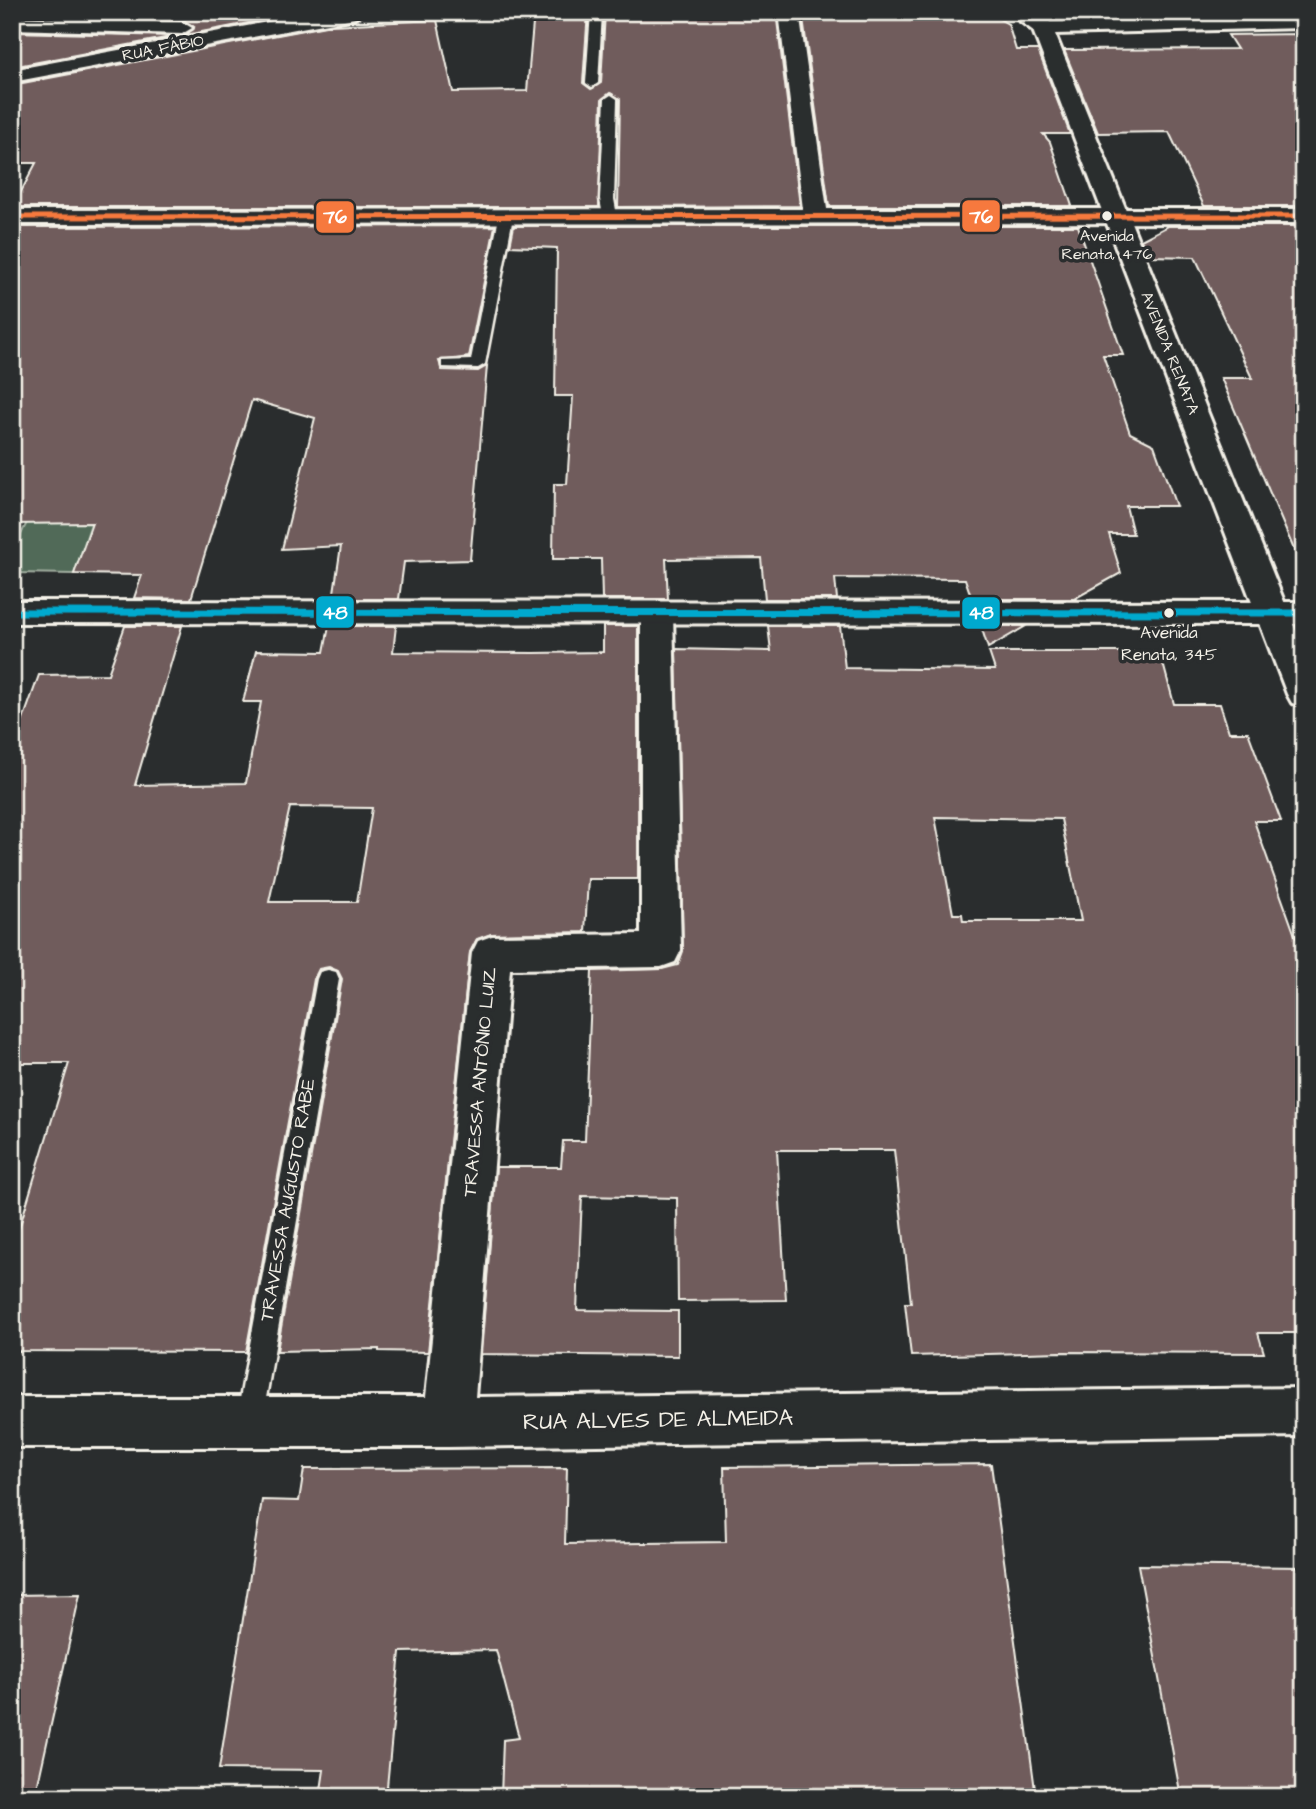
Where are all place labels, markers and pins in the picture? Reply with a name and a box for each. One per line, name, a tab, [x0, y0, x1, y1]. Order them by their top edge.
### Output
marker: Avenida Renata, 476	[1100, 209, 1114, 223]
place label: Avenida Renata, 476	[1062, 225, 1152, 265]
marker: Avenida Renata, 345	[1162, 606, 1176, 620]
place label: Avenida Renata, 345	[1121, 621, 1217, 667]

